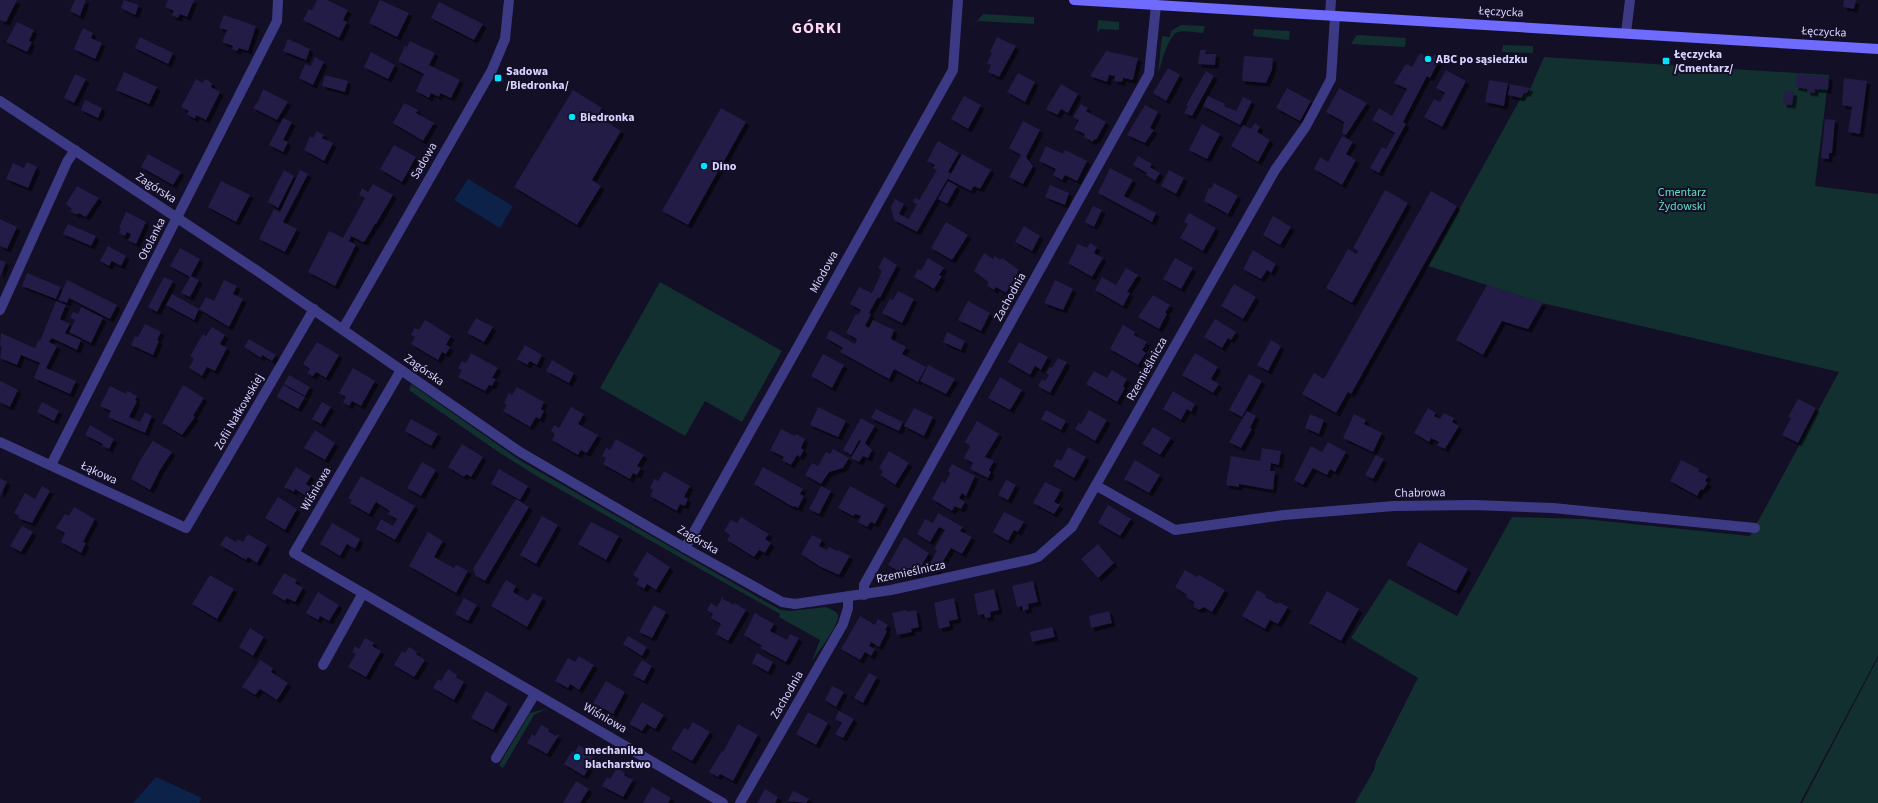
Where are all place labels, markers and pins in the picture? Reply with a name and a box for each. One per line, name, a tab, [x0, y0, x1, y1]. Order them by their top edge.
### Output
place label: Łęczycka /Cmentarz/	[1673, 46, 1733, 77]
place label: ABC po sąsiedzku	[1435, 51, 1528, 68]
marker: ABC po sąsiedzku	[1423, 54, 1433, 64]
marker: Łęczycka /Cmentarz/	[1661, 56, 1671, 66]
place label: Sadowa /Biedronka/	[506, 63, 569, 94]
marker: Sadowa /Biedronka/	[493, 73, 503, 83]
place label: Biedronka	[580, 109, 635, 126]
marker: Biedronka	[567, 112, 577, 122]
place label: Dino	[712, 158, 737, 175]
marker: Dino	[699, 161, 709, 171]
place label: mechanika blacharstwo	[585, 742, 651, 773]
marker: mechanika blacharstwo	[572, 752, 582, 762]

